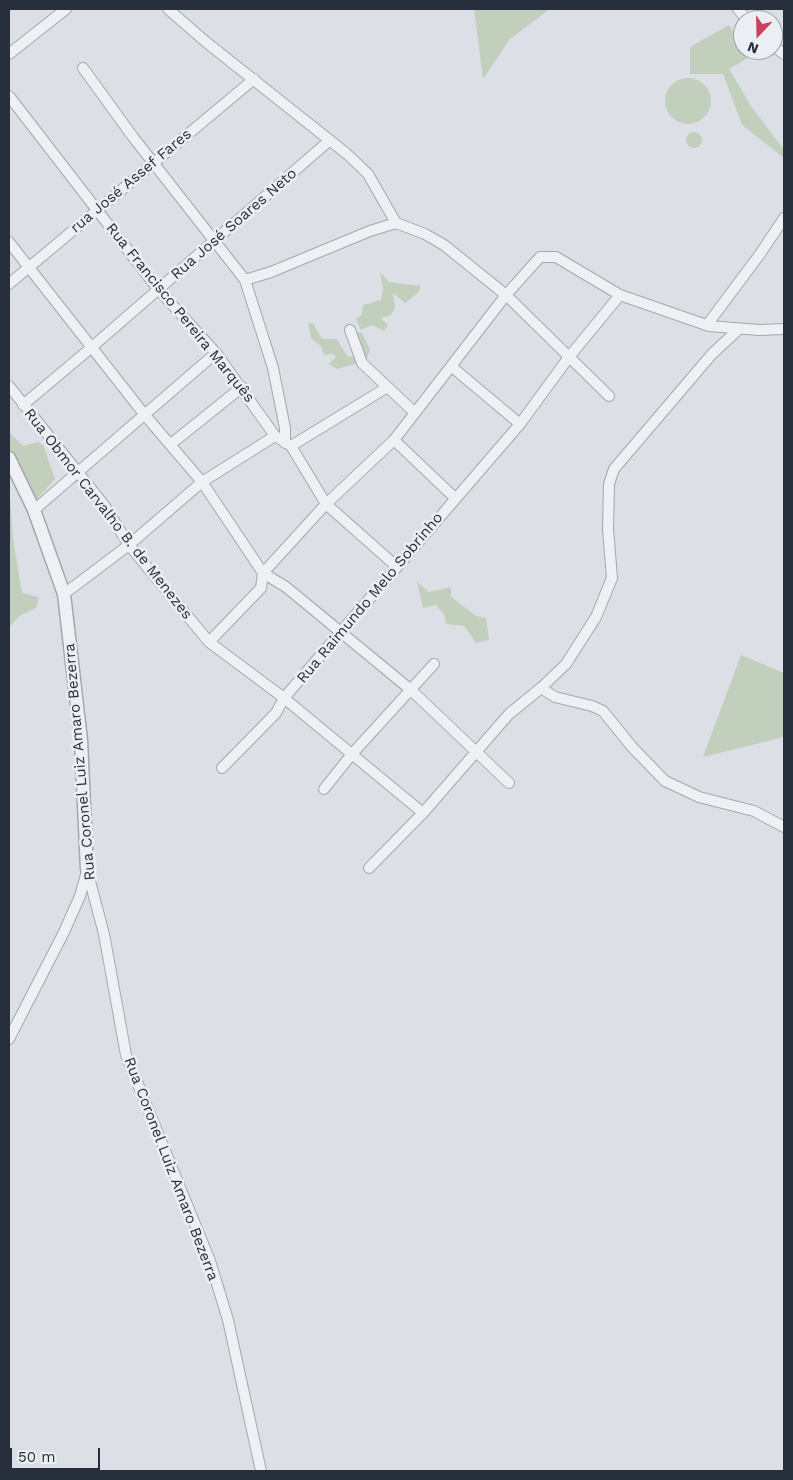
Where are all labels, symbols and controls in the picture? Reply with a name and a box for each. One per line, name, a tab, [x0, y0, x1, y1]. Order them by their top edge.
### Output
north arrow	[733, 10, 783, 60]
text: N	[745, 39, 761, 57]
street label: rua José Assef Fares	[67, 125, 195, 237]
street label: Rua José Soares Neto	[167, 164, 301, 284]
street label: Rua Francisco Pereira Marquês	[102, 220, 258, 406]
street label: Rua Obmor Carvalho B. de Menezes	[20, 405, 196, 623]
street label: Rua Raimundo Melo Sobrinho	[293, 509, 447, 687]
street label: Rua Coronel Luiz Amaro Bezerra	[61, 643, 99, 881]
street label: Rua Coronel Luiz Amaro Bezerra	[120, 1055, 222, 1283]
scale bar	[12, 1438, 102, 1470]
text: 50 m	[18, 1448, 55, 1466]

